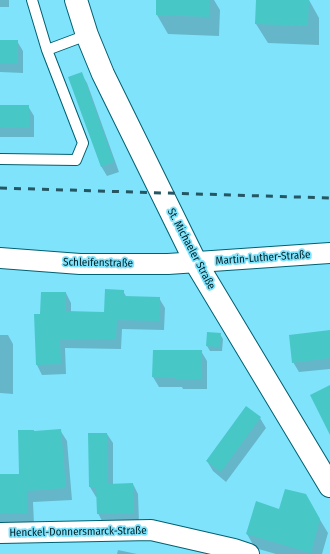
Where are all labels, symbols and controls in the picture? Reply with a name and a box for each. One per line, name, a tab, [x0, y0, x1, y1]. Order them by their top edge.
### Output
street label: St. Michaeler Straße	[164, 206, 218, 292]
street label: Martin-Luther-Straße	[215, 248, 311, 268]
street label: Schleifenstraße	[63, 256, 133, 270]
street label: Henckel-Donnersmarck-Straße	[9, 524, 147, 540]

